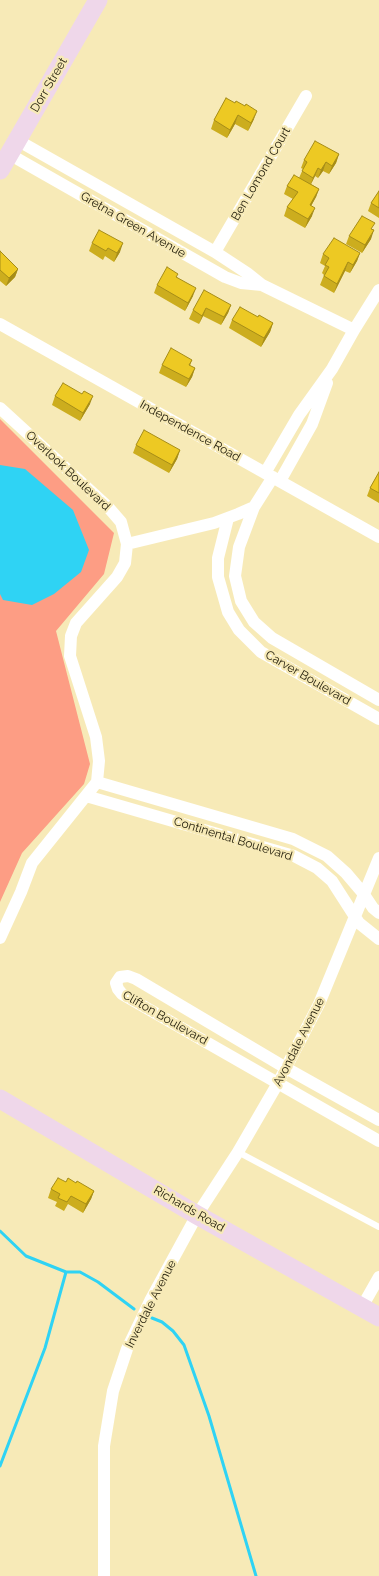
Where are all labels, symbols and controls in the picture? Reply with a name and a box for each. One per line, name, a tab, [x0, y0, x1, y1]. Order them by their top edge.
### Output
street label: Dorr Street	[28, 55, 70, 115]
street label: Ben Lomond Court	[228, 125, 294, 223]
street label: Gretna Green Avenue	[78, 189, 188, 261]
street label: Independence Road	[137, 397, 243, 465]
street label: Overlook Boulevard	[23, 428, 113, 514]
street label: Carver Boulevard	[263, 648, 353, 708]
street label: Continental Boulevard	[172, 814, 294, 864]
street label: Clifton Boulevard	[120, 988, 210, 1048]
street label: Avondale Avenue	[270, 995, 328, 1089]
street label: Richards Road	[151, 1183, 227, 1235]
street label: Inverdale Avenue	[123, 1258, 179, 1350]

